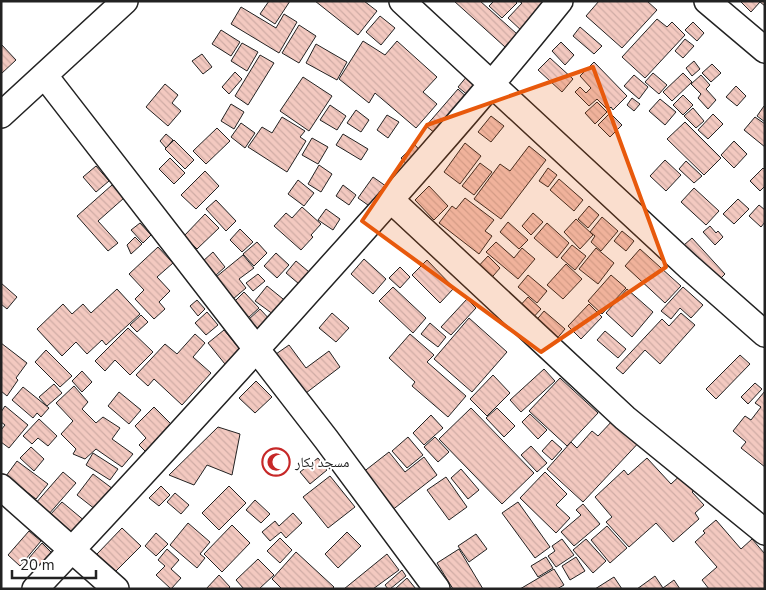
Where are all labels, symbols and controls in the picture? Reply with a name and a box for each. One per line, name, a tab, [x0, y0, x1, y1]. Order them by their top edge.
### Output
mosque icon: مسجد بكار	[261, 447, 291, 477]
place label: مسجد بكار	[294, 453, 349, 472]
scale bar	[12, 548, 96, 580]
text: 20 m	[20, 555, 55, 575]

